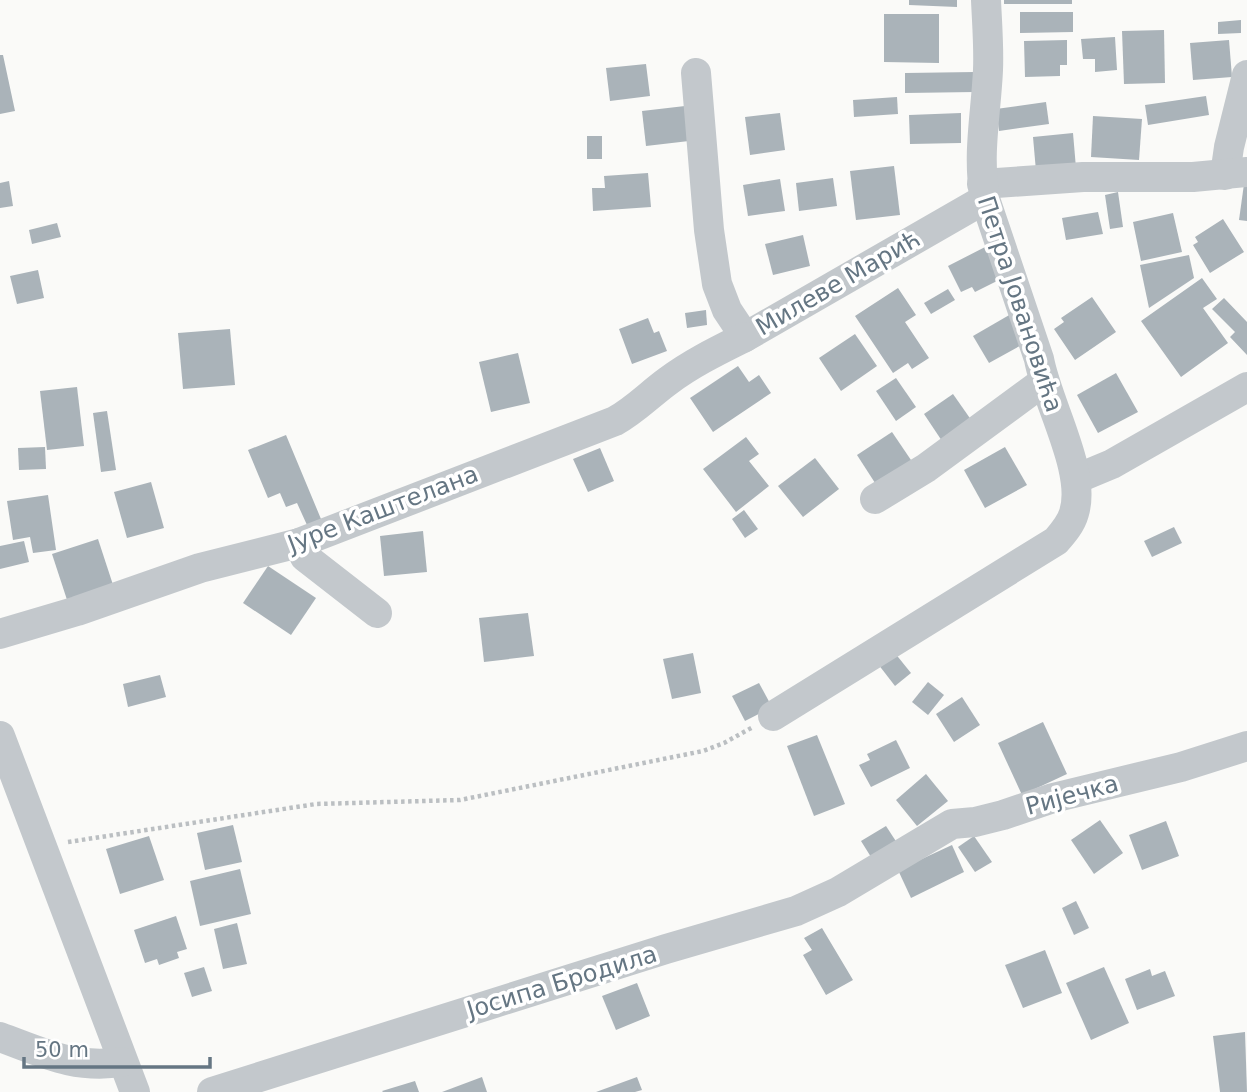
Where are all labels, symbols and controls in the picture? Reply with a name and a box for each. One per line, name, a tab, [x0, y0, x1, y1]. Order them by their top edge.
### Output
street label: Петра Јовановића	[972, 192, 1068, 416]
street label: Милеве Марић	[751, 225, 925, 341]
street label: Јуре Каштелана	[282, 460, 482, 559]
street label: Ријечка	[1023, 769, 1121, 821]
street label: Јосипа Бродила	[462, 940, 660, 1025]
scale bar	[24, 1026, 210, 1070]
text: 50 m	[35, 1038, 89, 1062]

